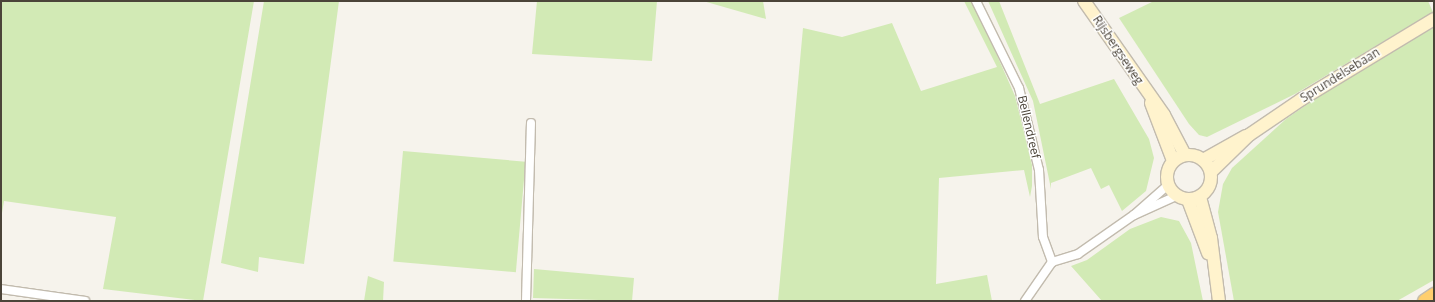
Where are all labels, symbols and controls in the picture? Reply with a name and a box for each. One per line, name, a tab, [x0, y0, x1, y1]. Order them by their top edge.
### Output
street label: Rijsbergseweg	[1090, 13, 1146, 87]
street label: Sprundelsebaan	[1298, 45, 1382, 105]
street label: Bellendreef	[1015, 94, 1043, 160]

